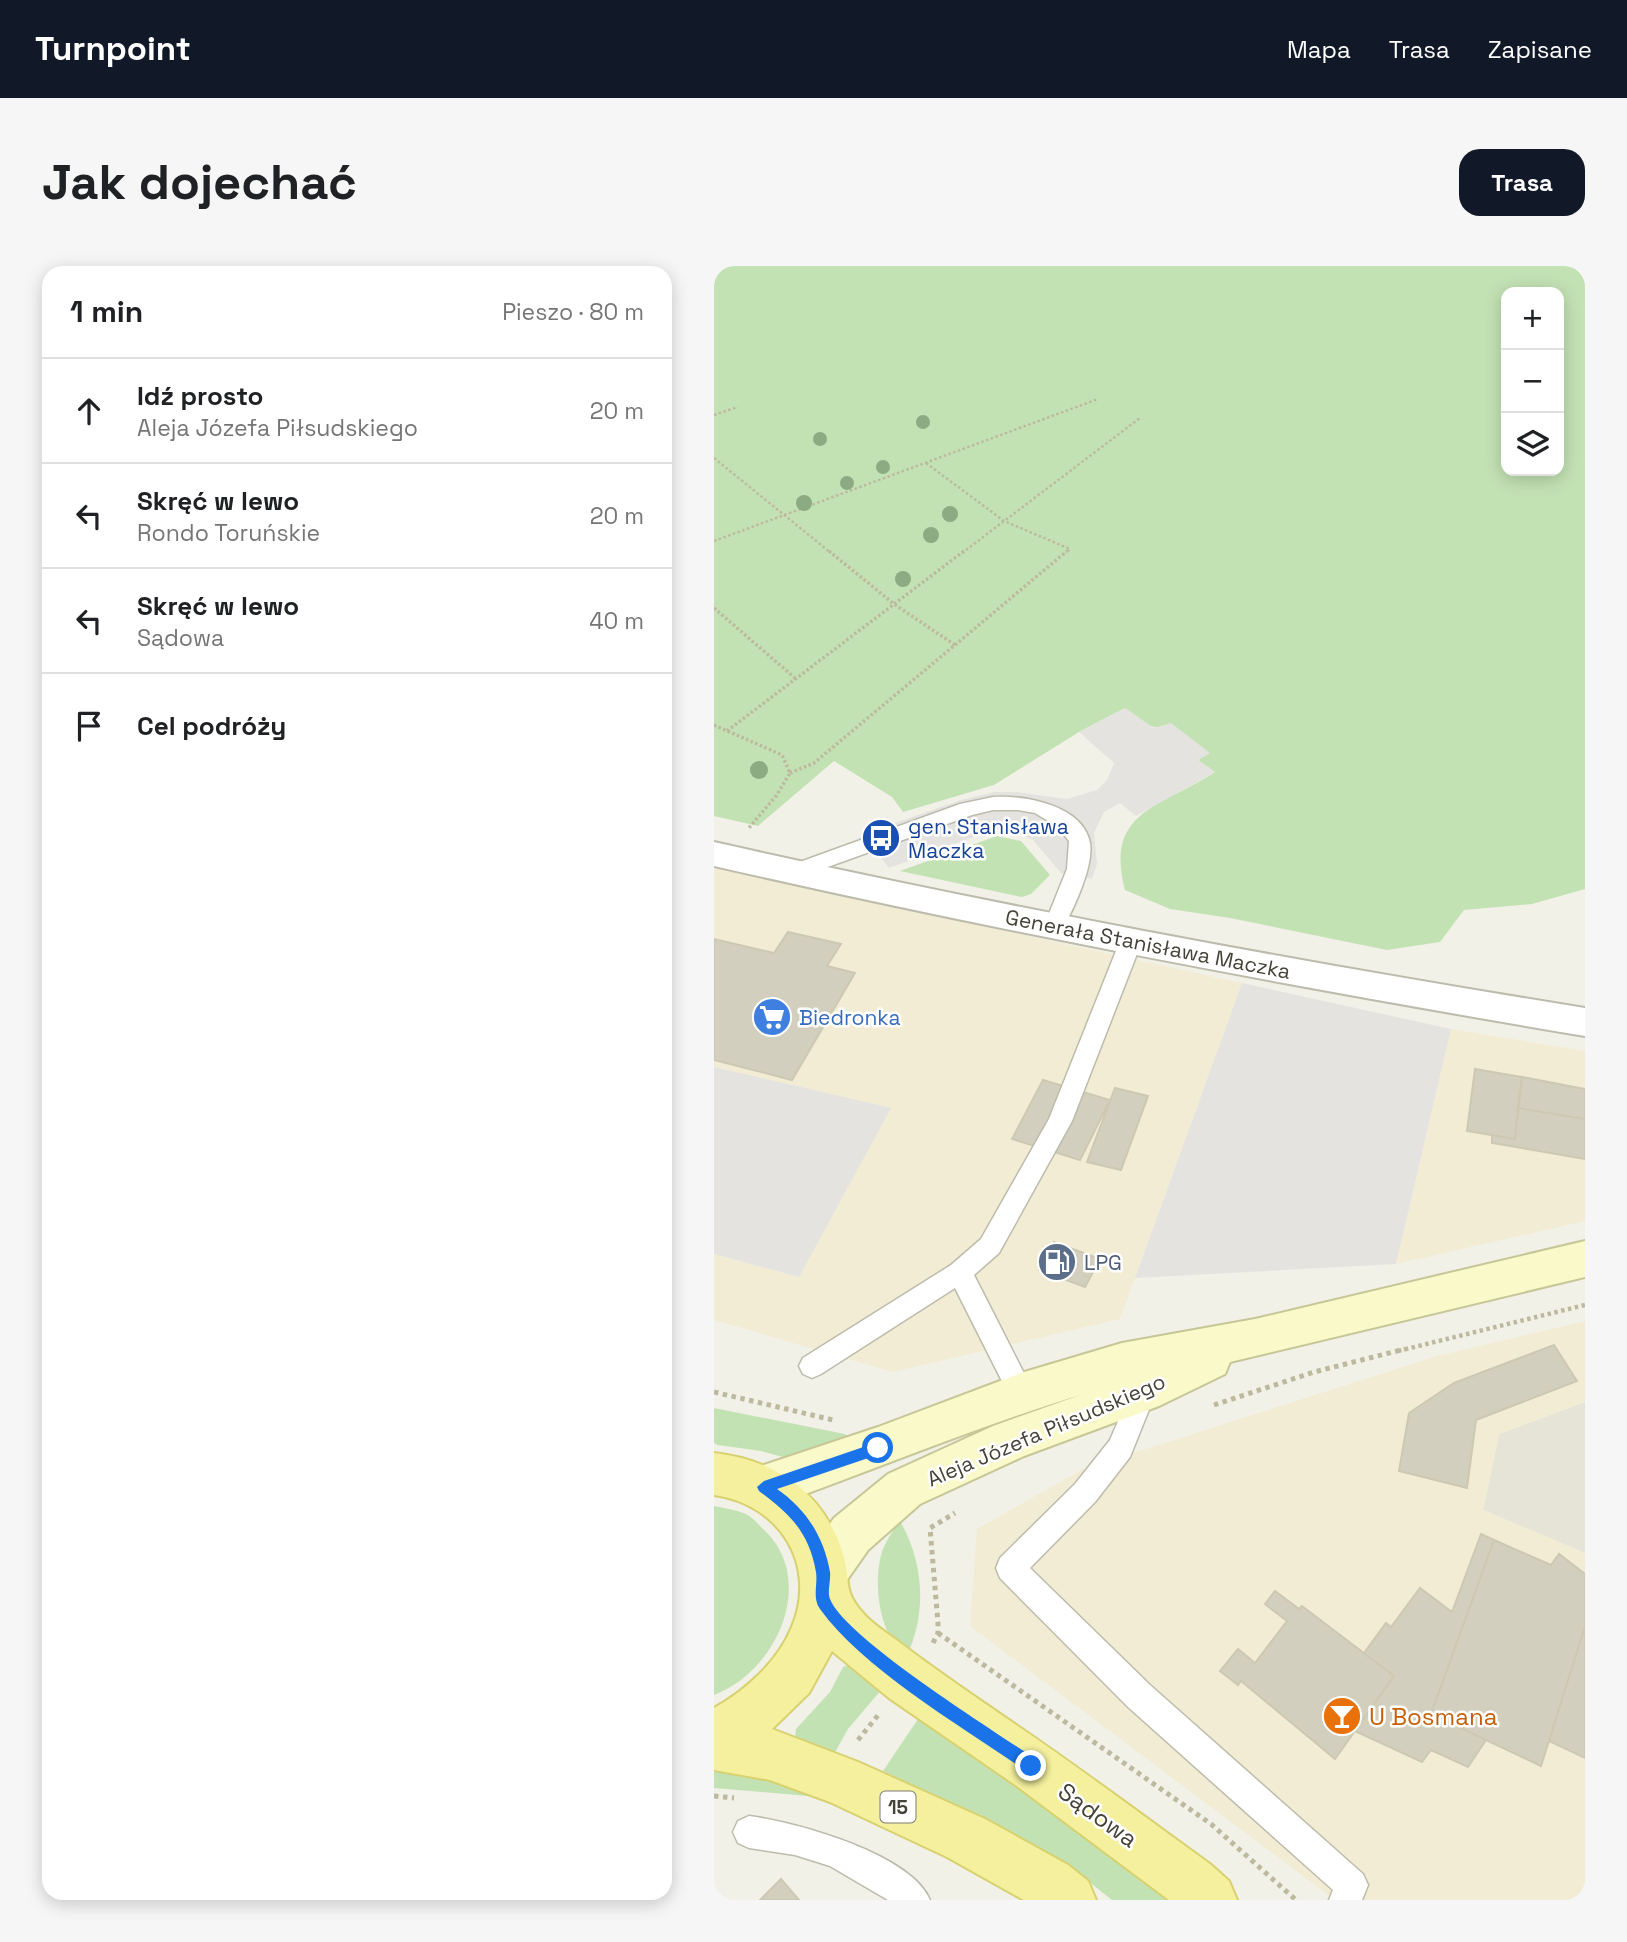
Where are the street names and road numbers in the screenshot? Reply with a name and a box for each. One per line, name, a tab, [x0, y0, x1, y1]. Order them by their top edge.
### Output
street label: Generała Stanisława Maczka	[1003, 903, 1293, 985]
street label: Aleja Józefa Piłsudskiego	[923, 1367, 1169, 1493]
street label: Sądowa	[1052, 1776, 1144, 1854]
road number: 15	[880, 1792, 916, 1822]

